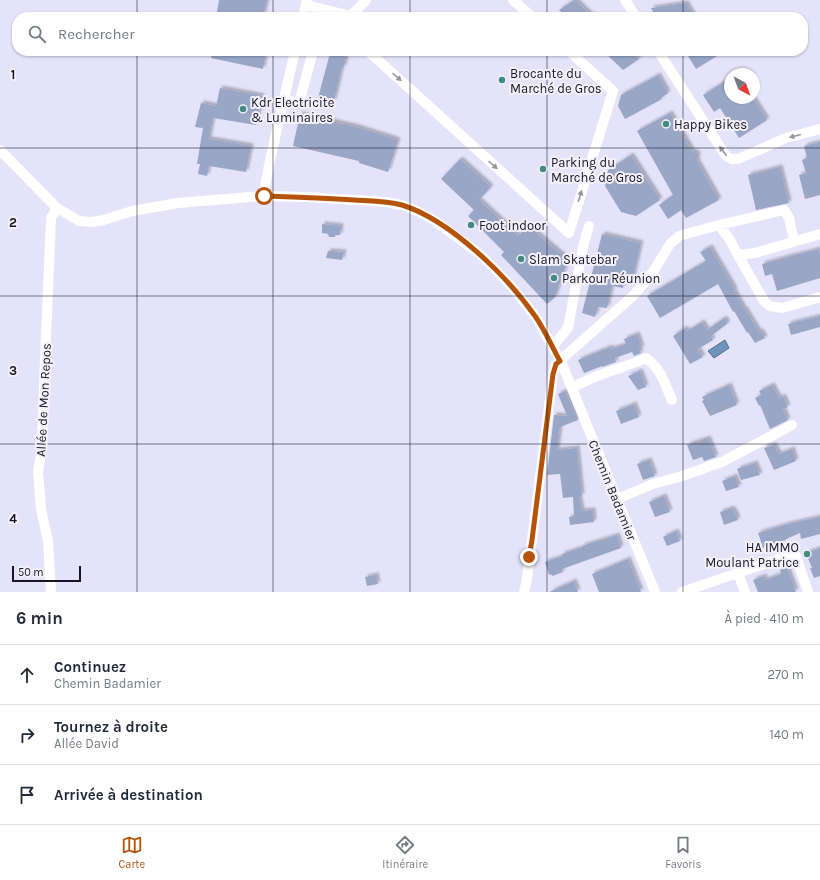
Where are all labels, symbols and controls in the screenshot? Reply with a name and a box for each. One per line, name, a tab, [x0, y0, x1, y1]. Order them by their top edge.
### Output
search box	[12, 12, 808, 56]
icon: search	[26, 23, 48, 45]
text: Rechercher	[58, 25, 135, 43]
place label: Brocante du Marché de Gros	[510, 66, 602, 96]
text: 1	[11, 67, 15, 82]
north arrow	[724, 68, 760, 104]
one-way arrow	[392, 73, 402, 82]
marker: Brocante du Marché de Gros	[497, 75, 507, 85]
place label: Kdr Electricite & Luminaires	[251, 95, 335, 125]
marker: Kdr Electricite & Luminaires	[238, 104, 248, 114]
place label: Happy Bikes	[674, 117, 747, 132]
marker: Happy Bikes	[661, 119, 671, 129]
one-way arrow	[788, 133, 801, 139]
one-way arrow	[719, 146, 728, 157]
place label: Parking du Marché de Gros	[551, 155, 643, 185]
one-way arrow	[488, 160, 498, 169]
marker: Parking du Marché de Gros	[538, 164, 548, 174]
route start	[255, 187, 273, 205]
one-way arrow	[577, 190, 583, 202]
text: 2	[9, 215, 17, 230]
place label: Foot indoor	[479, 218, 546, 233]
marker: Foot indoor	[466, 220, 476, 230]
place label: Slam Skatebar	[529, 252, 617, 267]
marker: Slam Skatebar	[516, 254, 526, 264]
place label: Parkour Réunion	[562, 271, 660, 286]
marker: Parkour Réunion	[549, 273, 559, 283]
street label: Allée de Mon Repos	[33, 343, 54, 457]
text: 3	[9, 363, 17, 378]
street label: Chemin Badamier	[586, 438, 640, 543]
text: 4	[9, 511, 17, 526]
place label: HA IMMO Moulant Patrice	[705, 540, 799, 570]
route end	[520, 548, 538, 566]
marker: HA IMMO Moulant Patrice	[802, 549, 812, 559]
scale bar	[12, 564, 81, 583]
text: 50 m	[18, 566, 44, 579]
text: 6 min	[16, 608, 63, 628]
text: À pied · 410 m	[725, 611, 804, 626]
text: Continuez	[54, 658, 126, 676]
icon: ahead	[16, 664, 38, 686]
text: 270 m	[767, 667, 804, 682]
text: Chemin Badamier	[54, 676, 161, 691]
text: Tournez à droite	[54, 718, 168, 736]
icon: right	[16, 724, 38, 746]
text: 140 m	[769, 727, 804, 742]
text: Allée David	[54, 736, 119, 751]
icon: arrive	[16, 784, 38, 806]
text: Arrivée à destination	[54, 786, 203, 804]
tab: Carte	[119, 834, 145, 871]
tab: Itinéraire	[382, 834, 428, 871]
tab: Favoris	[665, 834, 701, 871]

